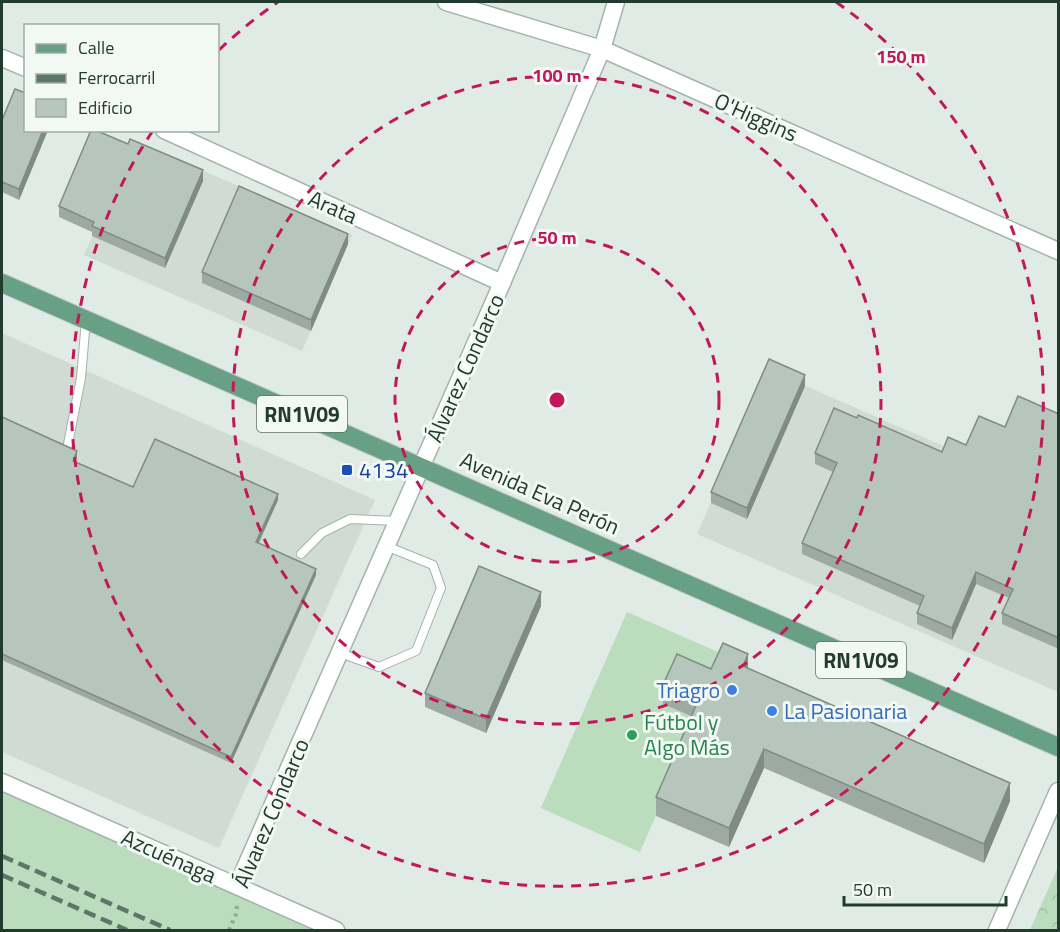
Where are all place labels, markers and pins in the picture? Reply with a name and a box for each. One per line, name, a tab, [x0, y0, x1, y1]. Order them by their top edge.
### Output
centre of rings	[547, 390, 567, 410]
place label: 4134	[359, 453, 408, 487]
marker: 4134	[340, 463, 354, 477]
place label: Triagro	[657, 673, 720, 707]
marker: Triagro	[725, 683, 739, 697]
place label: La Pasionaria	[784, 694, 907, 728]
marker: La Pasionaria	[765, 704, 779, 718]
place label: Fútbol y Algo Más	[644, 705, 730, 764]
marker: Fútbol y Algo Más	[625, 728, 639, 742]

